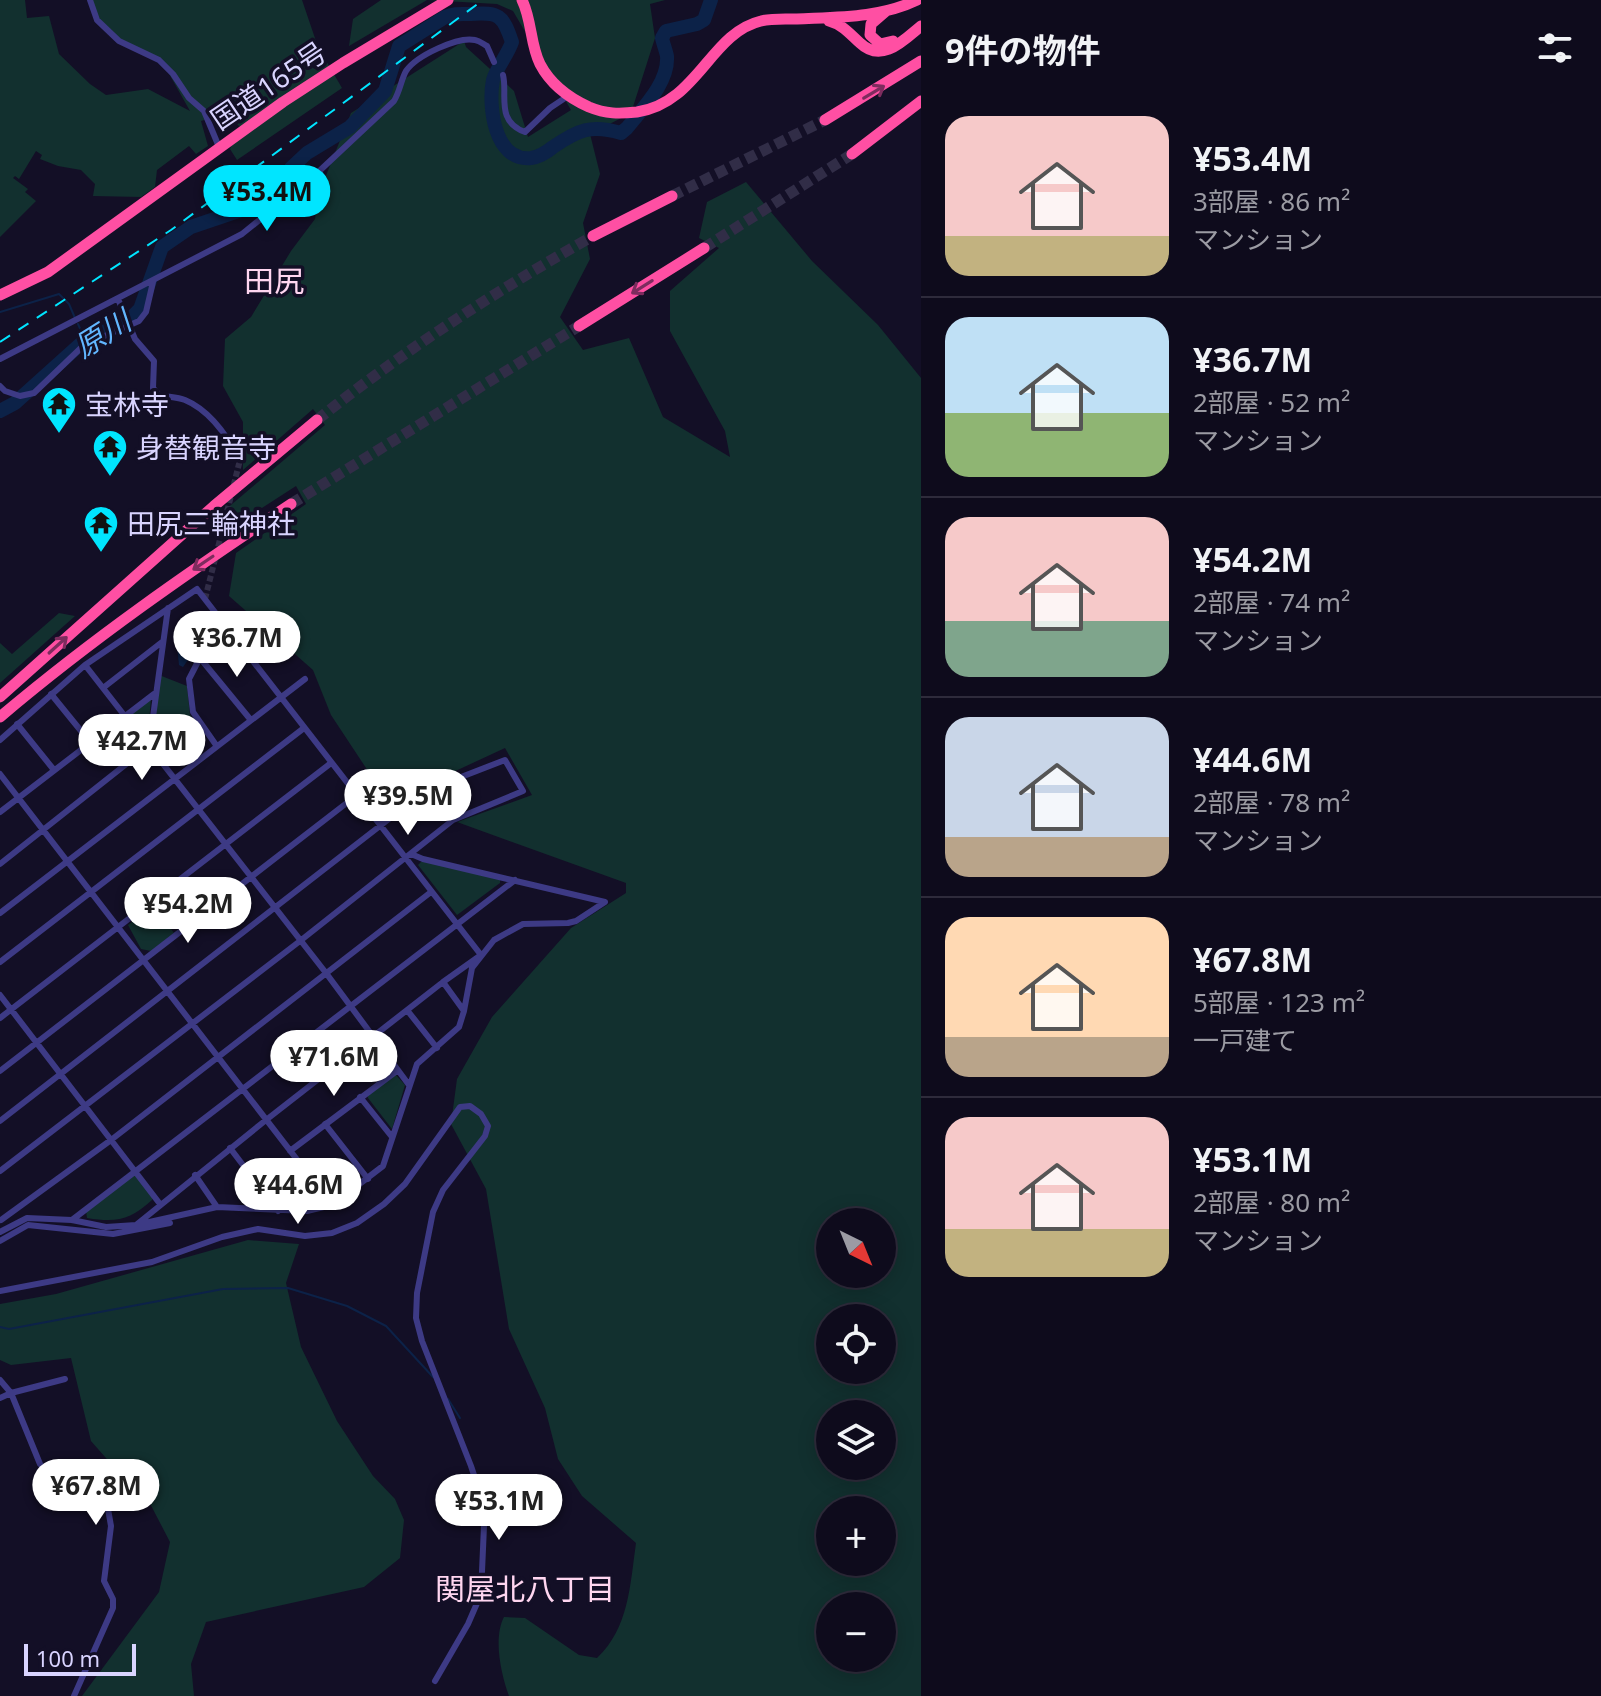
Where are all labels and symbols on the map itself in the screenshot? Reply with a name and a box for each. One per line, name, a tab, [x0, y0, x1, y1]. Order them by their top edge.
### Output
street label: 国道165号	[203, 32, 333, 138]
one-way arrow	[862, 84, 885, 100]
pin: ¥53.4M	[202, 165, 332, 233]
district label: 田尻	[244, 260, 304, 301]
one-way arrow	[631, 279, 654, 295]
water label: 原川	[66, 298, 141, 366]
temple icon: 宝林寺	[40, 385, 78, 435]
place label: 宝林寺	[85, 385, 169, 423]
temple icon: 身替観音寺	[91, 428, 129, 478]
place label: 身替観音寺	[136, 428, 276, 466]
temple icon: 田尻三輪神社	[82, 504, 120, 554]
place label: 田尻三輪神社	[127, 504, 295, 542]
one-way arrow	[192, 554, 214, 571]
pin: ¥36.7M	[172, 611, 302, 679]
one-way arrow	[48, 637, 68, 655]
pin: ¥42.7M	[77, 714, 207, 782]
pin: ¥39.5M	[343, 769, 473, 837]
pin: ¥54.2M	[123, 877, 253, 945]
pin: ¥71.6M	[269, 1030, 399, 1098]
pin: ¥44.6M	[233, 1158, 363, 1226]
north arrow	[816, 1208, 896, 1288]
pin: ¥67.8M	[31, 1459, 161, 1527]
pin: ¥53.1M	[434, 1474, 564, 1542]
district label: 関屋北八丁目	[435, 1568, 615, 1609]
scale bar	[24, 1640, 136, 1676]

